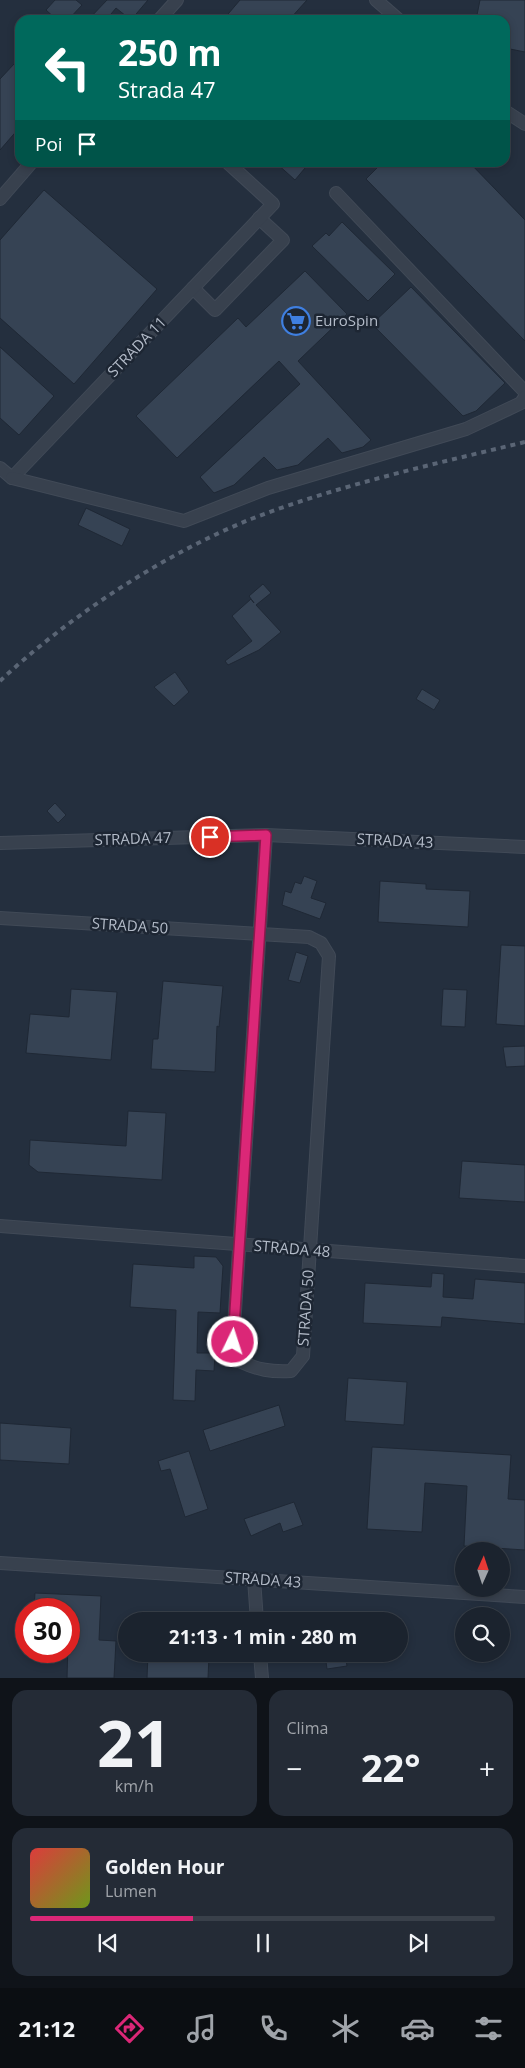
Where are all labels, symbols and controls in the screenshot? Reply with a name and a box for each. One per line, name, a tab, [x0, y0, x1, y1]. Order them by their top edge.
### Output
text: 250 m	[118, 29, 222, 76]
icon: left	[35, 35, 100, 100]
text: Strada 47	[118, 74, 216, 104]
icon: arrive	[73, 130, 101, 158]
text: Poi	[35, 131, 63, 157]
supermarket icon: EuroSpin	[281, 306, 311, 336]
place label: EuroSpin	[315, 310, 378, 330]
street label: STRADA 11	[102, 312, 170, 381]
pin	[189, 816, 231, 858]
icon: arrive	[196, 823, 224, 851]
street label: STRADA 47	[94, 827, 172, 849]
street label: STRADA 43	[356, 828, 434, 852]
street label: STRADA 50	[91, 912, 169, 938]
street label: STRADA 48	[253, 1235, 331, 1261]
street label: STRADA 50	[292, 1269, 318, 1347]
position arrow	[206, 1315, 258, 1367]
north arrow	[455, 1542, 510, 1598]
map controls	[455, 1542, 510, 1662]
street label: STRADA 43	[224, 1566, 302, 1592]
speed limit sign: 30	[15, 1598, 80, 1663]
button: search	[455, 1607, 510, 1662]
text: 21:13 · 1 min · 280 m	[169, 1624, 357, 1650]
text: 21	[97, 1698, 171, 1786]
text: Clima	[287, 1717, 328, 1739]
text: 22°	[361, 1741, 421, 1793]
text: −	[287, 1749, 303, 1787]
text: +	[479, 1749, 495, 1787]
text: km/h	[115, 1775, 154, 1797]
text: Golden Hour	[105, 1854, 224, 1880]
text: Lumen	[105, 1880, 157, 1902]
icon: previous	[94, 1929, 122, 1957]
icon: pause	[249, 1929, 277, 1957]
icon: next	[404, 1929, 432, 1957]
icon: directions	[112, 2011, 147, 2046]
icon: music	[184, 2011, 219, 2046]
icon: phone	[256, 2011, 291, 2046]
icon: climate	[328, 2011, 363, 2046]
icon: car	[400, 2011, 435, 2046]
icon: filters	[471, 2011, 506, 2046]
text: 21:12	[18, 2013, 75, 2043]

